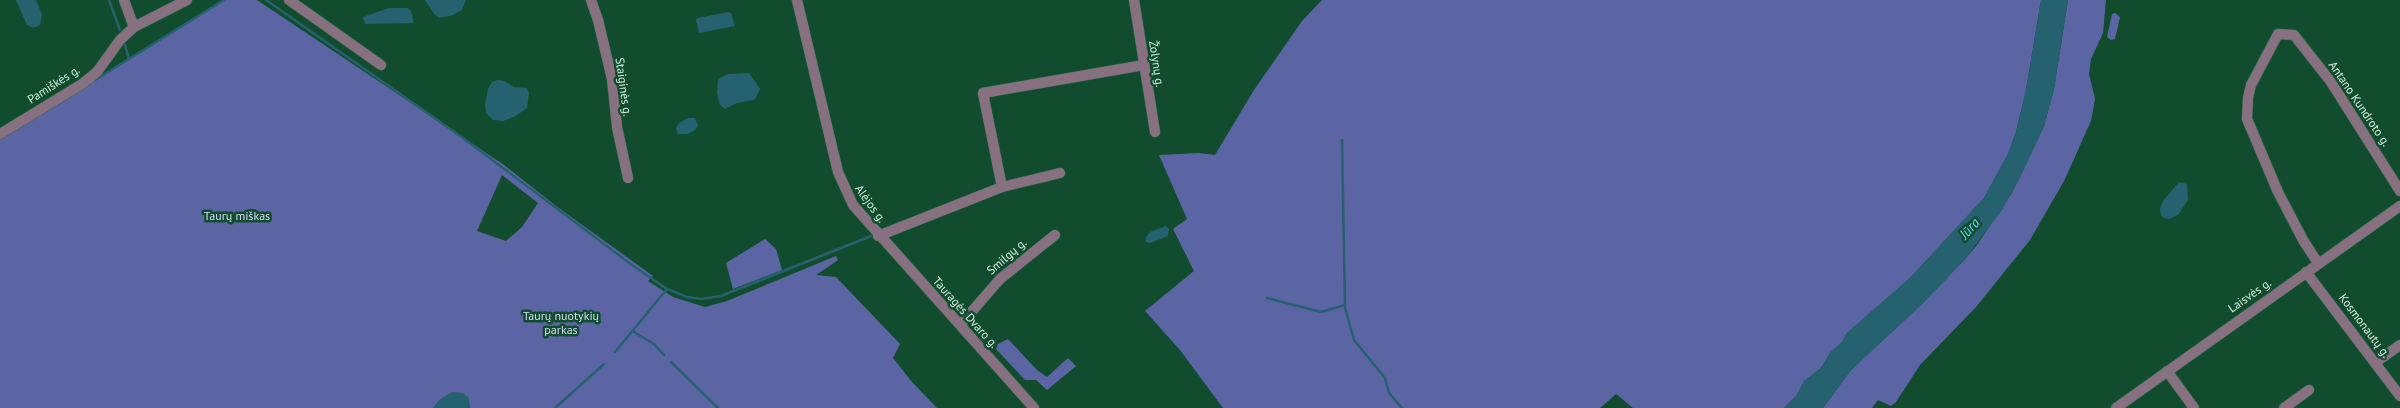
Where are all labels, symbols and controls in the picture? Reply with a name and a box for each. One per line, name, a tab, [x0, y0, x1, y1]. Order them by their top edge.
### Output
street label: Žolynų g.	[1145, 40, 1167, 88]
street label: Staiginės g.	[612, 57, 634, 117]
street label: Antano Kundroto g.	[2325, 59, 2393, 149]
street label: Pamiškės g.	[25, 63, 83, 107]
street label: Alėjos g.	[851, 182, 889, 226]
park label: Taurų miškas	[204, 210, 270, 224]
water label: Jūra	[1956, 215, 1984, 243]
street label: Smilgų g.	[984, 236, 1030, 278]
street label: Tauragės Dvaro g.	[929, 274, 1001, 352]
street label: Laisvės g.	[2226, 276, 2274, 316]
street label: Kosmonautų g.	[2335, 291, 2393, 361]
park label: Taurų nuotykių parkas	[523, 310, 599, 338]

